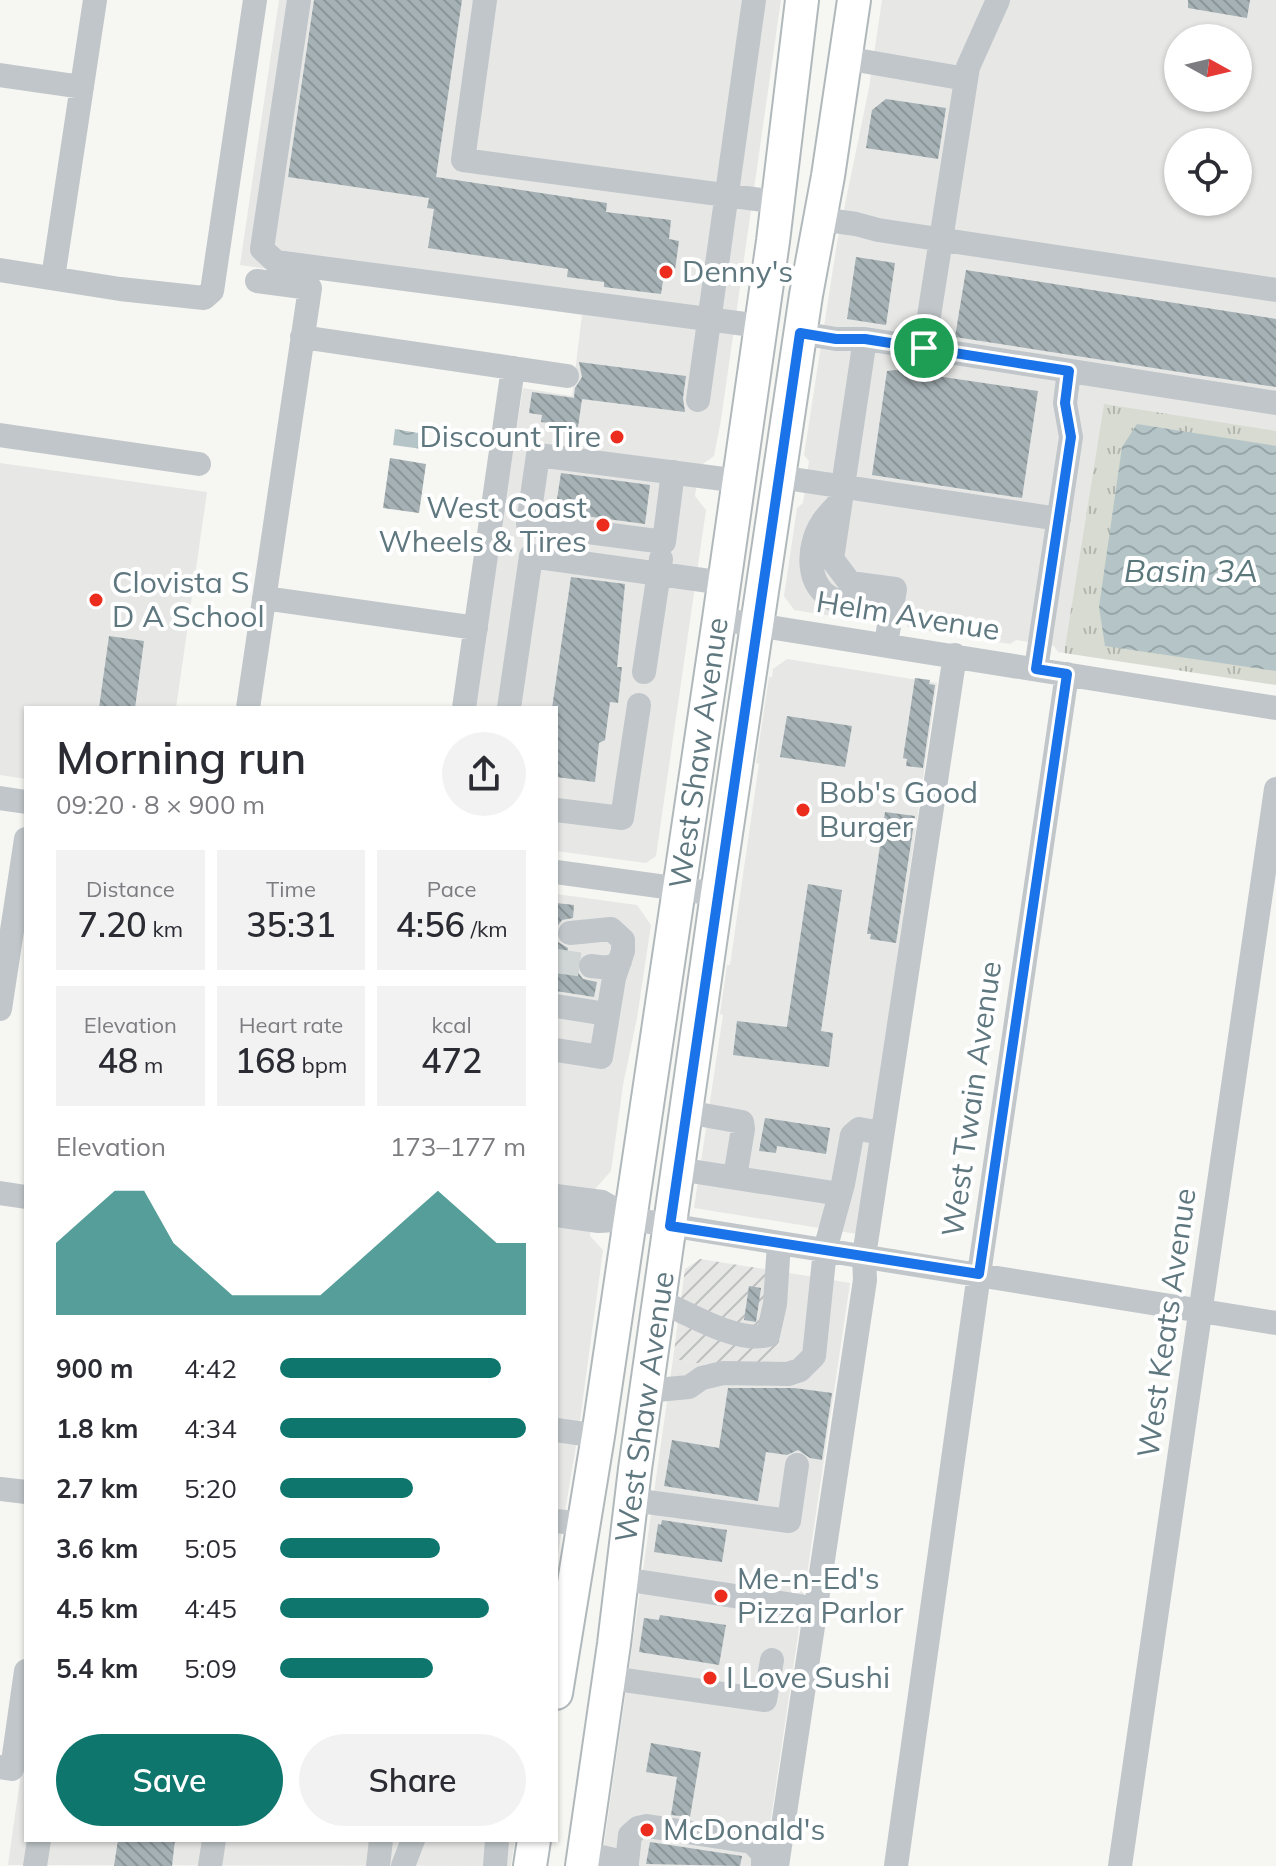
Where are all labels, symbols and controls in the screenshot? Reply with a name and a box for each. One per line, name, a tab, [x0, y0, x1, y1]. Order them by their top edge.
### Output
north arrow	[1164, 24, 1252, 112]
map controls	[1164, 24, 1252, 216]
button: locate	[1164, 128, 1252, 216]
place label: Denny's	[682, 252, 793, 290]
marker: Denny's	[657, 263, 675, 281]
pin	[890, 314, 958, 382]
icon: arrive	[902, 326, 946, 370]
place label: Discount Tire	[419, 417, 601, 455]
marker: Discount Tire	[608, 428, 626, 446]
place label: West Coast Wheels & Tires	[378, 488, 587, 560]
marker: West Coast Wheels & Tires	[594, 516, 612, 534]
water label: Basin 3A	[1124, 550, 1258, 590]
place label: Clovista S D A School	[112, 563, 265, 635]
street label: Helm Avenue	[814, 582, 1003, 648]
marker: Clovista S D A School	[87, 591, 105, 609]
street label: West Shaw Avenue	[660, 615, 736, 891]
text: Morning run	[56, 730, 306, 785]
button: share	[442, 732, 526, 816]
place label: Bob's Good Burger	[819, 773, 978, 845]
text: 09:20 · 8 × 900 m	[56, 788, 265, 821]
marker: Bob's Good Burger	[794, 801, 812, 819]
text: Distance	[86, 875, 175, 903]
text: Time	[266, 875, 316, 903]
text: Pace	[427, 875, 476, 903]
text: 7.20	[78, 903, 147, 946]
text: 35:31	[246, 903, 336, 946]
text: 4:56	[396, 903, 465, 946]
text: km	[147, 915, 183, 943]
text: /km	[465, 915, 508, 943]
street label: West Twain Avenue	[933, 959, 1009, 1239]
text: Elevation	[84, 1011, 177, 1039]
text: Heart rate	[239, 1011, 343, 1039]
text: kcal	[432, 1011, 472, 1039]
text: 48	[97, 1039, 138, 1082]
text: 168	[235, 1039, 296, 1082]
text: 472	[421, 1039, 482, 1082]
text: m	[138, 1051, 163, 1079]
text: bpm	[296, 1051, 347, 1079]
text: Elevation	[56, 1130, 166, 1163]
text: 173–177 m	[390, 1130, 526, 1163]
street label: West Keats Avenue	[1128, 1186, 1204, 1460]
street label: West Shaw Avenue	[606, 1269, 682, 1545]
text: 900 m	[56, 1352, 133, 1385]
text: 4:42	[184, 1352, 237, 1385]
text: 1.8 km	[56, 1412, 139, 1445]
text: 4:34	[184, 1412, 237, 1445]
text: 2.7 km	[56, 1472, 139, 1505]
text: 5:20	[184, 1472, 237, 1505]
text: 3.6 km	[56, 1532, 139, 1565]
text: 5:05	[184, 1532, 237, 1565]
place label: Me-n-Ed's Pizza Parlor	[737, 1559, 903, 1631]
marker: Me-n-Ed's Pizza Parlor	[712, 1587, 730, 1605]
text: 4.5 km	[56, 1592, 139, 1625]
text: 4:45	[184, 1592, 237, 1625]
text: 5.4 km	[56, 1652, 139, 1685]
text: 5:09	[184, 1652, 237, 1685]
place label: I Love Sushi	[726, 1658, 890, 1696]
marker: I Love Sushi	[701, 1669, 719, 1687]
button: Save	[56, 1734, 283, 1826]
button: Share	[299, 1734, 526, 1826]
place label: McDonald's	[663, 1810, 825, 1848]
marker: McDonald's	[638, 1821, 656, 1839]

